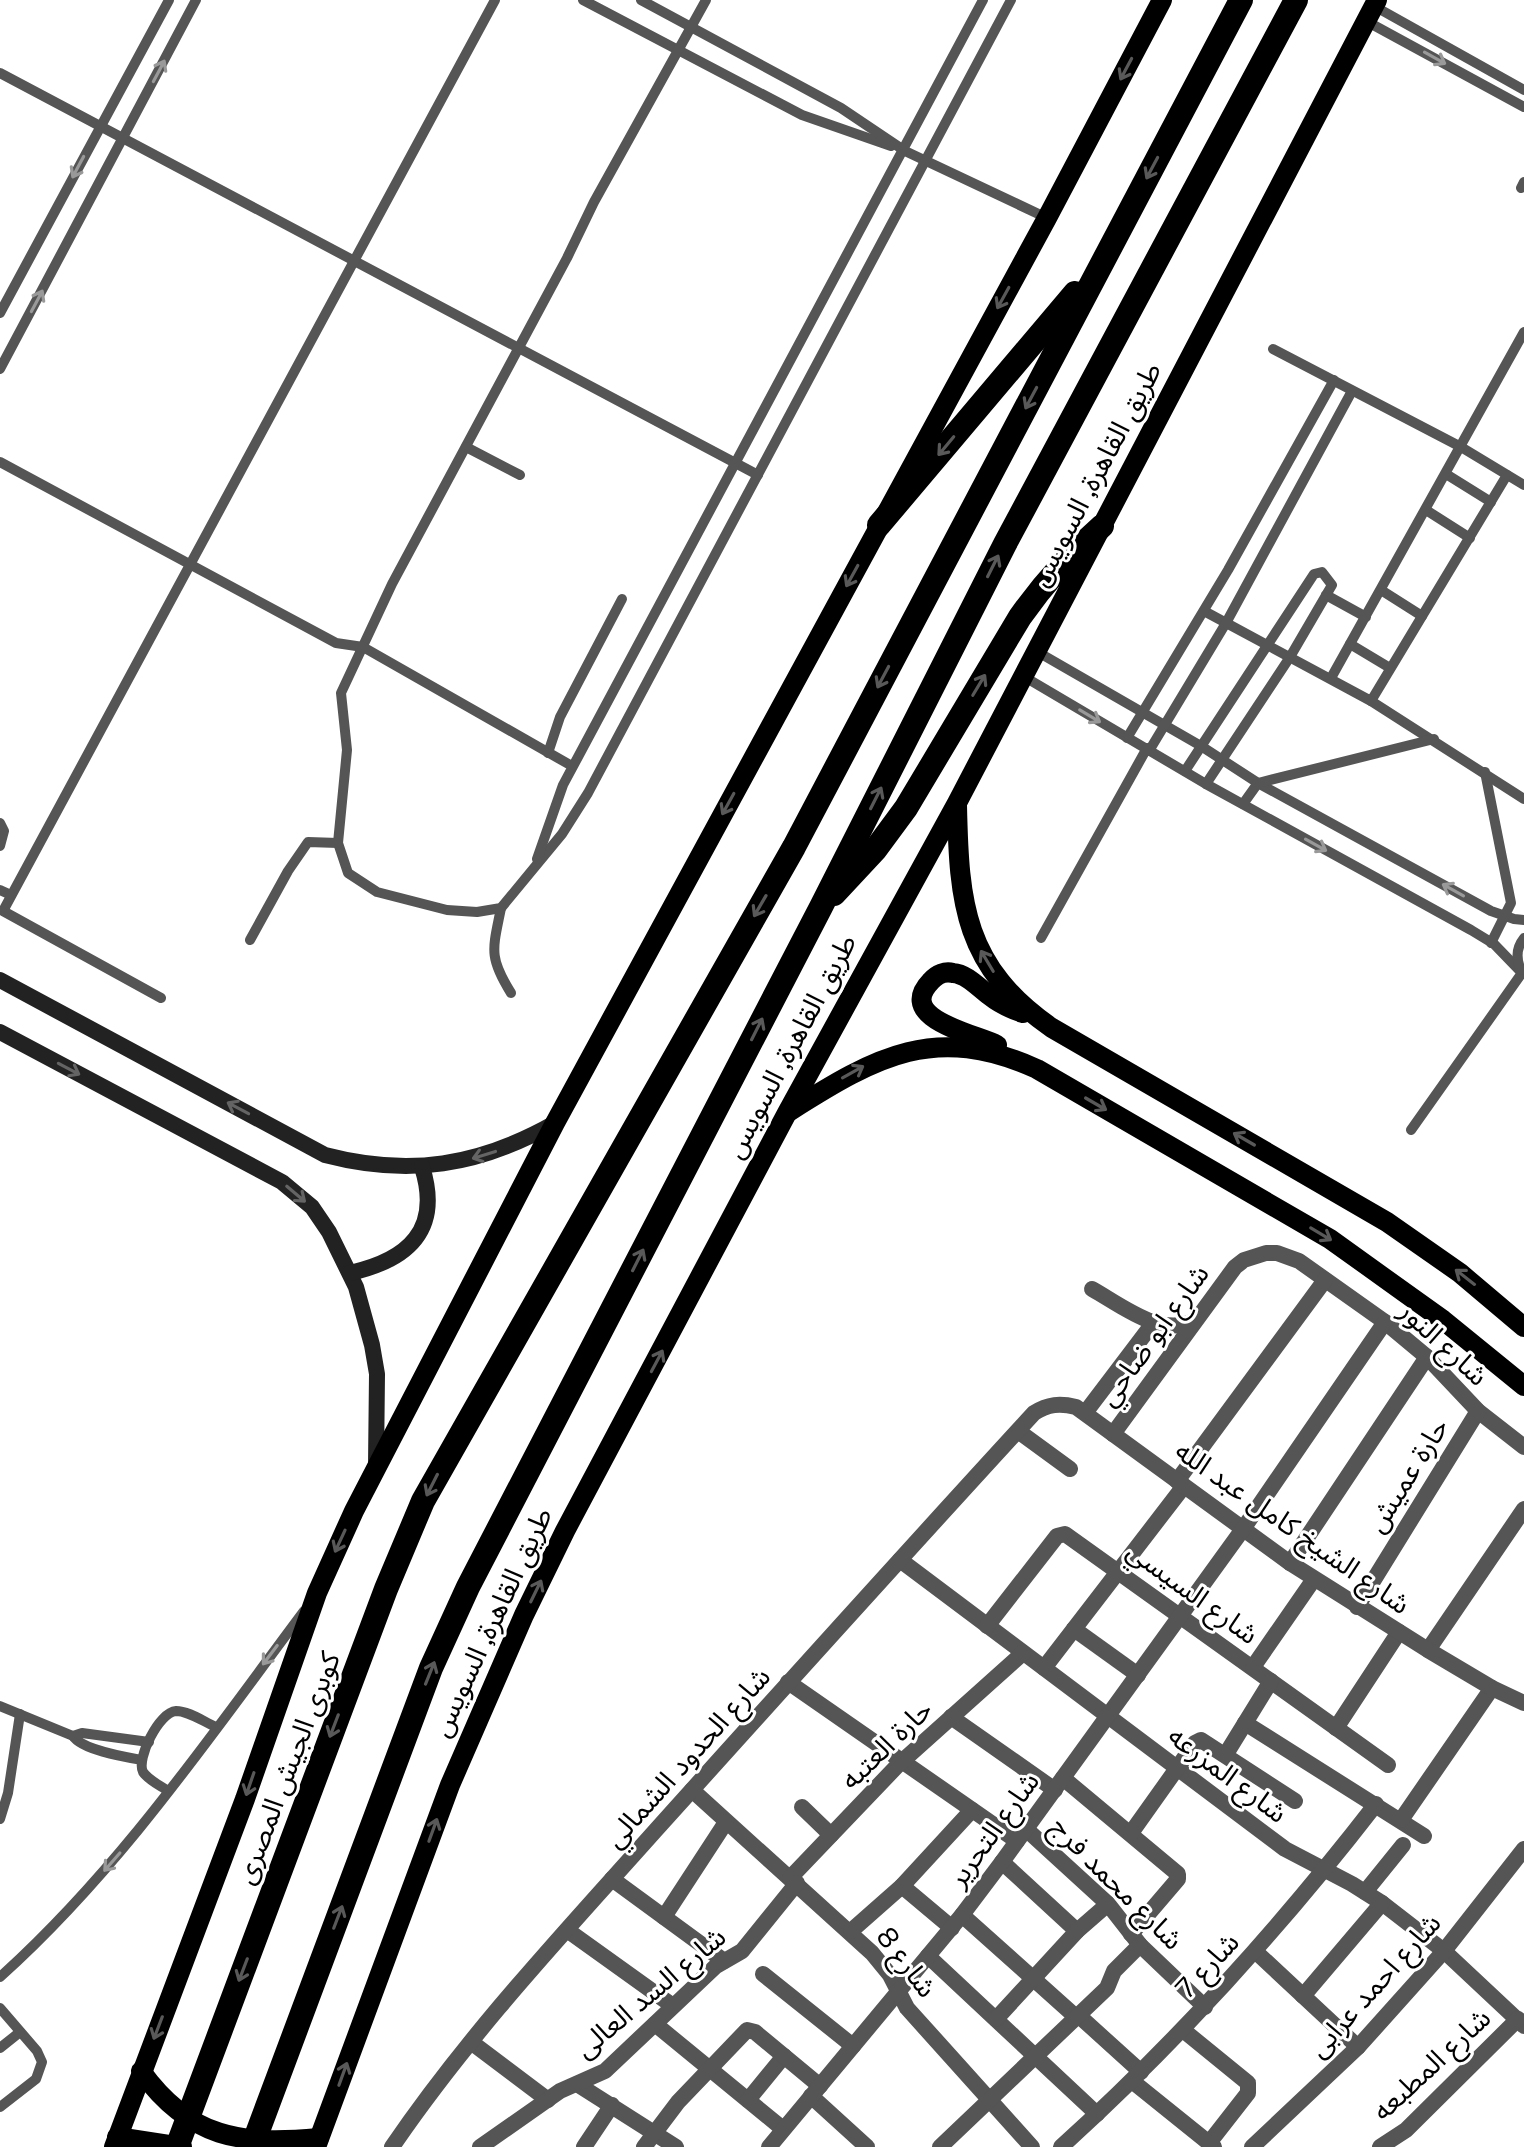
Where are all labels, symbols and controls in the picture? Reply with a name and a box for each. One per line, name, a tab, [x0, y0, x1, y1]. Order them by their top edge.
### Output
one-way arrow	[1422, 51, 1446, 67]
one-way arrow	[1117, 57, 1133, 80]
one-way arrow	[151, 60, 167, 84]
one-way arrow	[70, 155, 86, 178]
one-way arrow	[1144, 156, 1160, 179]
one-way arrow	[995, 286, 1011, 309]
one-way arrow	[29, 289, 45, 313]
street label: طريق القاهرة, السويس	[1021, 356, 1169, 592]
one-way arrow	[1022, 386, 1038, 409]
one-way arrow	[937, 435, 955, 455]
one-way arrow	[986, 555, 1002, 578]
one-way arrow	[844, 563, 859, 587]
one-way arrow	[875, 665, 891, 689]
one-way arrow	[971, 674, 987, 697]
one-way arrow	[1078, 708, 1101, 724]
one-way arrow	[868, 786, 884, 810]
one-way arrow	[720, 792, 736, 815]
one-way arrow	[1304, 837, 1327, 853]
one-way arrow	[1442, 881, 1465, 897]
one-way arrow	[752, 894, 768, 917]
street label: طريق القاهرة, السويس	[716, 928, 864, 1164]
one-way arrow	[979, 950, 995, 973]
one-way arrow	[750, 1018, 766, 1042]
one-way arrow	[57, 1061, 80, 1077]
one-way arrow	[841, 1064, 865, 1080]
one-way arrow	[1084, 1096, 1107, 1112]
one-way arrow	[227, 1100, 251, 1115]
one-way arrow	[1233, 1131, 1256, 1147]
one-way arrow	[471, 1148, 497, 1163]
one-way arrow	[285, 1185, 306, 1203]
one-way arrow	[1309, 1226, 1332, 1242]
one-way arrow	[630, 1249, 646, 1273]
street label: شارع ابو ضاحي	[1089, 1257, 1219, 1415]
one-way arrow	[1455, 1268, 1476, 1285]
street label: شارع النور	[1389, 1292, 1496, 1395]
one-way arrow	[649, 1350, 665, 1374]
street label: حارة عميش	[1358, 1411, 1456, 1539]
street label: شارع الشيخ كامل عبد الله	[1167, 1432, 1418, 1624]
one-way arrow	[423, 1473, 439, 1497]
street label: طريق القاهرة, السويس	[422, 1502, 560, 1742]
one-way arrow	[332, 1528, 347, 1552]
street label: شارع السيسي	[1118, 1532, 1266, 1655]
one-way arrow	[529, 1580, 544, 1604]
one-way arrow	[262, 1644, 279, 1666]
street label: كوبرى الجيش المصرى	[226, 1646, 348, 1889]
street label: شارع الحدود الشمالي	[596, 1659, 780, 1857]
one-way arrow	[424, 1661, 438, 1686]
street label: حارة العتبه	[832, 1691, 940, 1797]
one-way arrow	[326, 1713, 340, 1738]
street label: شارع المزرعه	[1159, 1717, 1295, 1833]
street label: شارع التحرير	[939, 1764, 1049, 1896]
one-way arrow	[241, 1772, 256, 1797]
street label: شارع محمد فرج	[1041, 1809, 1191, 1959]
one-way arrow	[427, 1818, 441, 1843]
one-way arrow	[103, 1851, 121, 1872]
one-way arrow	[332, 1905, 346, 1929]
street label: شارع احمد عرابى	[1300, 1905, 1451, 2067]
street label: شارع السد العالى	[567, 1918, 735, 2068]
street label: شارع 8	[866, 1920, 945, 2006]
street label: شارع 7	[1167, 1924, 1249, 2008]
one-way arrow	[235, 1957, 249, 1982]
street label: شارع المطبعه	[1364, 2000, 1500, 2130]
one-way arrow	[150, 2015, 164, 2040]
one-way arrow	[337, 2062, 351, 2087]

